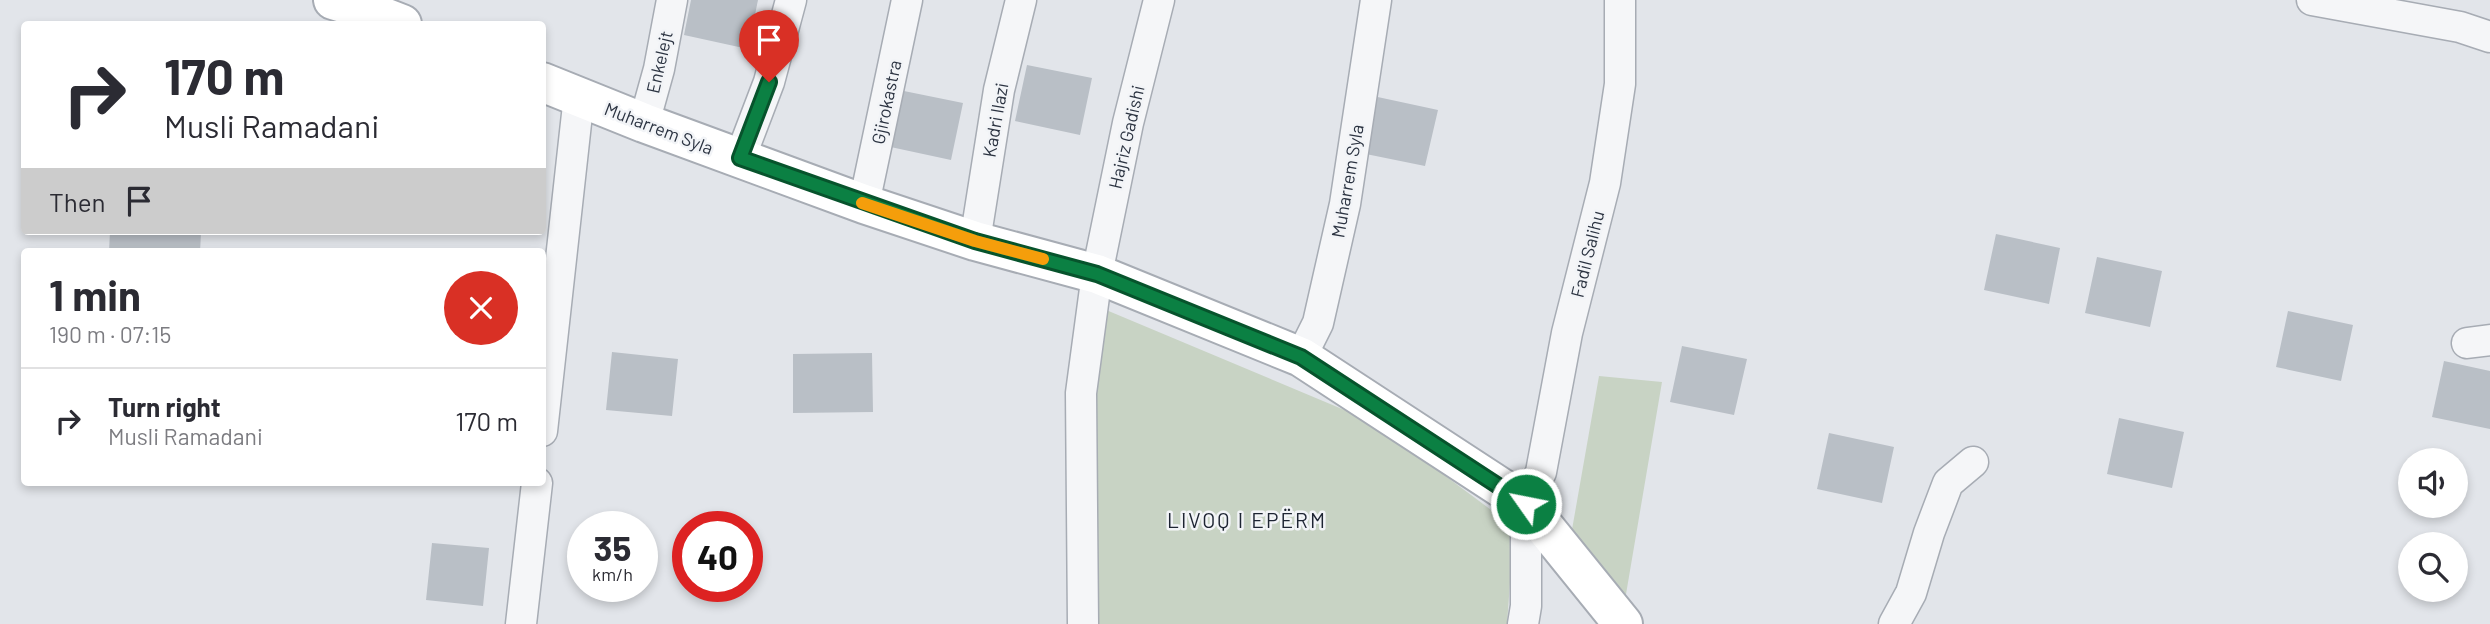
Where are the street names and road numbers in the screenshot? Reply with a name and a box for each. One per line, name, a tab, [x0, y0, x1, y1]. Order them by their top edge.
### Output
street label: Enkelejt	[641, 29, 677, 95]
street label: Gjirokastra	[866, 58, 906, 146]
street label: Kadri Ilazi	[978, 81, 1012, 159]
street label: Hajriz Gadishi	[1103, 83, 1149, 191]
street label: Muharrem Syla	[602, 97, 716, 159]
street label: Muharrem Syla	[1326, 123, 1368, 239]
street label: Fadil Salihu	[1566, 208, 1608, 300]

